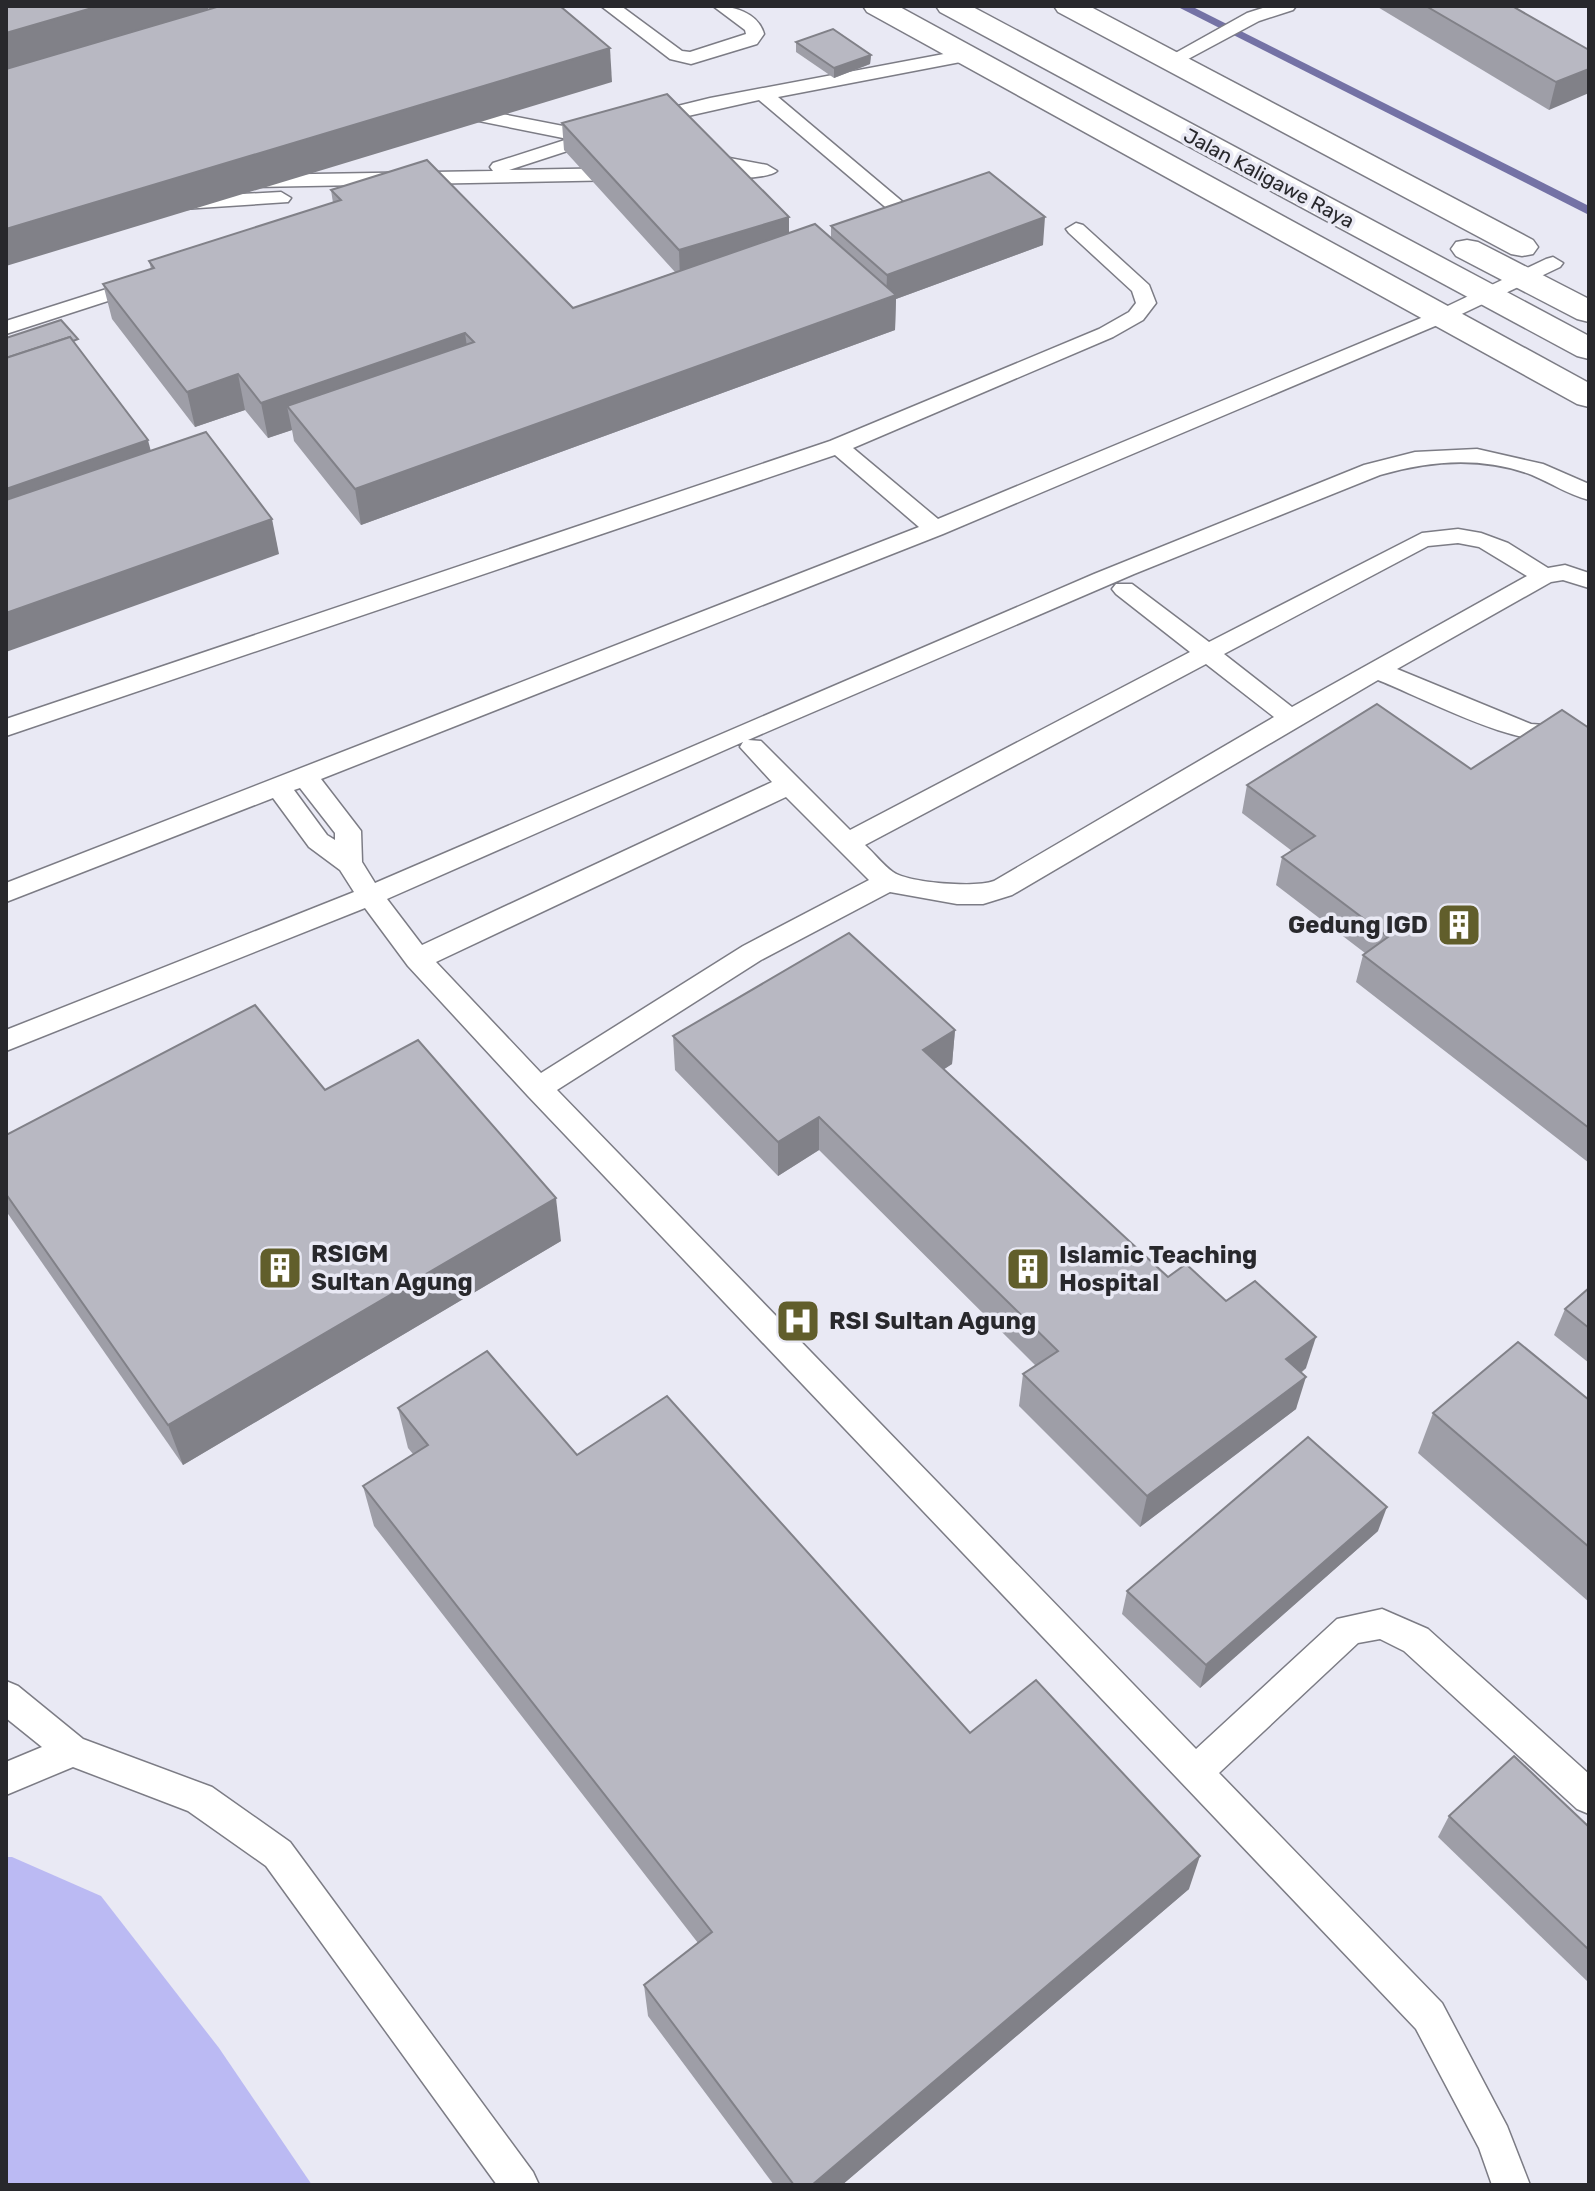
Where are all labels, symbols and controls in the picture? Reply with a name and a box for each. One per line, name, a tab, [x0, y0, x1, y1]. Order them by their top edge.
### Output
street label: Jalan Kaligawe Raya	[1180, 123, 1358, 233]
building icon: Gedung IGD	[1435, 901, 1483, 949]
place label: Gedung IGD	[1288, 911, 1428, 939]
place label: RSIGM Sultan Agung	[311, 1240, 473, 1296]
place label: Islamic Teaching Hospital	[1059, 1241, 1257, 1297]
building icon: RSIGM Sultan Agung	[256, 1244, 304, 1292]
building icon: Islamic Teaching Hospital	[1004, 1245, 1052, 1293]
hospital icon: RSI Sultan Agung	[774, 1297, 822, 1345]
place label: RSI Sultan Agung	[829, 1307, 1036, 1335]

